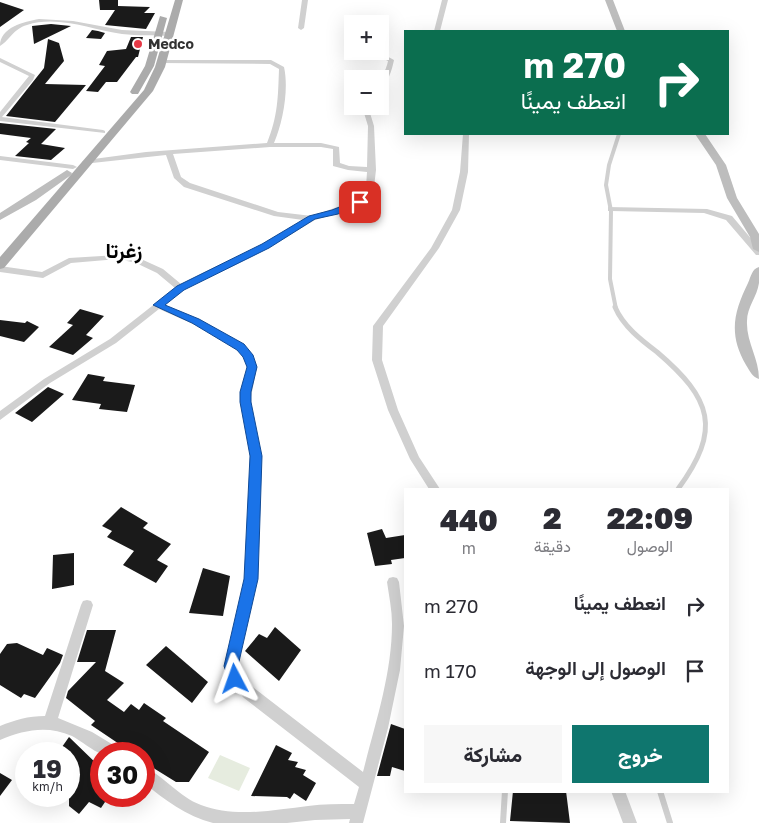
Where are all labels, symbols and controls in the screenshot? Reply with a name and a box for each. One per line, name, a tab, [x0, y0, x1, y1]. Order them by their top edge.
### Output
map controls	[344, 15, 389, 115]
button: +	[344, 15, 389, 60]
place label: Medco	[148, 35, 194, 52]
marker: Medco	[132, 38, 144, 50]
text: 270 m	[523, 44, 626, 86]
icon: right	[644, 50, 709, 115]
button: −	[344, 70, 389, 115]
text: انعطف يمينًا	[521, 87, 626, 114]
pin	[339, 181, 381, 223]
icon: arrive	[346, 188, 374, 216]
district label: زغرتا	[106, 237, 142, 264]
text: 2	[543, 500, 562, 536]
text: 22:09	[607, 500, 693, 536]
text: 440	[440, 502, 498, 538]
text: دقيقة	[534, 536, 571, 556]
text: الوصول	[627, 536, 673, 556]
text: m	[462, 538, 476, 558]
text: انعطف يمينًا	[574, 591, 666, 614]
icon: right	[681, 592, 709, 620]
text: 270 m	[424, 594, 478, 617]
position arrow	[208, 652, 260, 704]
text: الوصول إلى الوجهة	[525, 656, 666, 679]
icon: arrive	[681, 657, 709, 685]
text: 170 m	[424, 659, 477, 682]
button: مشاركة	[424, 725, 562, 783]
button: خروج	[572, 725, 709, 783]
speed limit sign: 30	[90, 742, 155, 807]
text: 19	[33, 753, 62, 784]
text: km/h	[32, 779, 63, 794]

